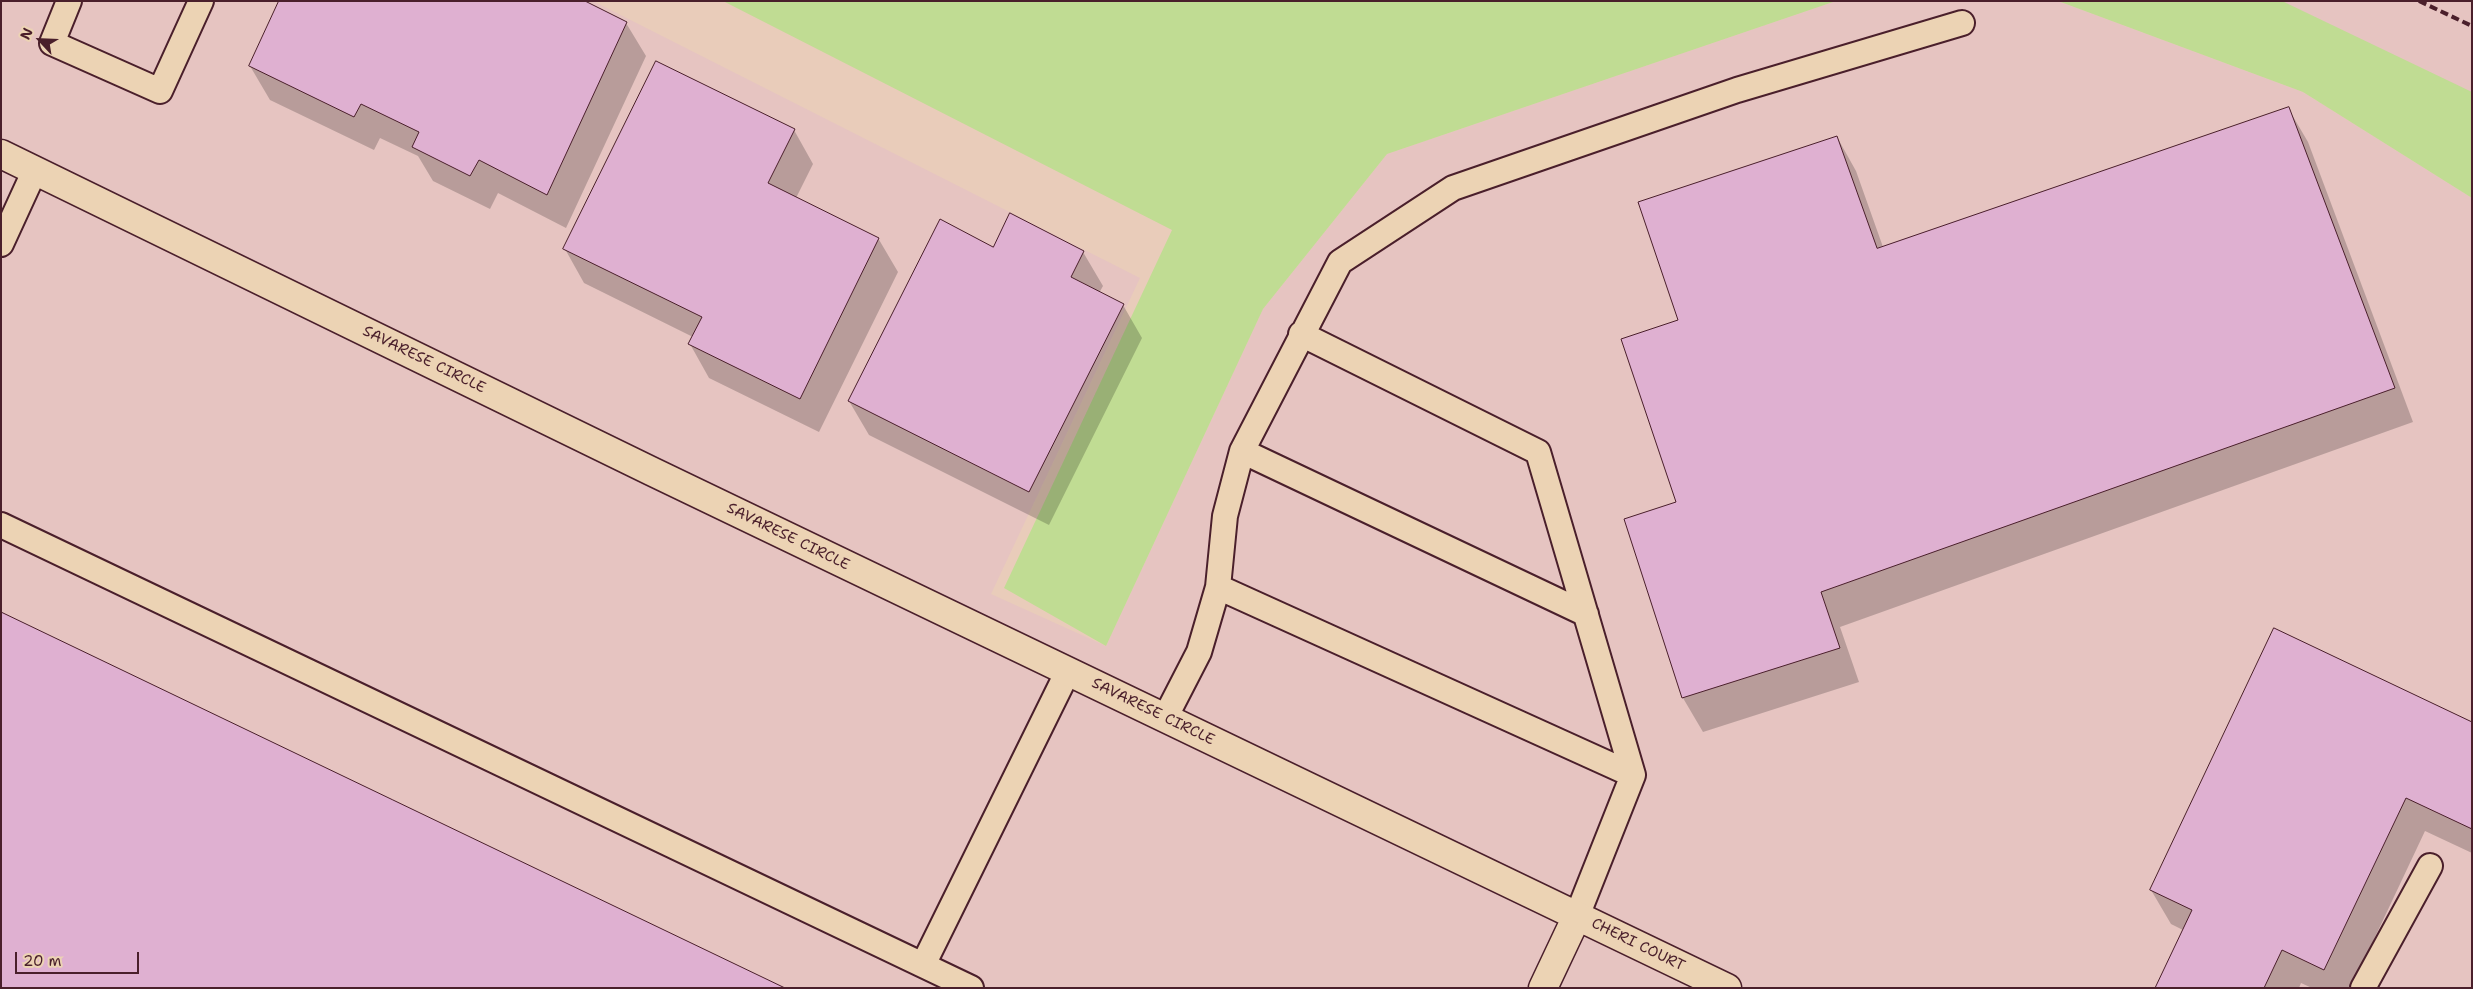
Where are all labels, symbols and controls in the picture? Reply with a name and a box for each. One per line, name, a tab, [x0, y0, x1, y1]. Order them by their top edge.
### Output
north arrow	[15, 15, 65, 65]
text: N	[16, 25, 37, 42]
street label: SAVARESE CIRCLE	[360, 322, 488, 398]
street label: SAVARESE CIRCLE	[724, 499, 852, 575]
street label: SAVARESE CIRCLE	[1089, 674, 1217, 750]
street label: CHERI COURT	[1588, 915, 1688, 975]
scale bar	[18, 942, 141, 974]
text: 20 m	[23, 951, 62, 971]

